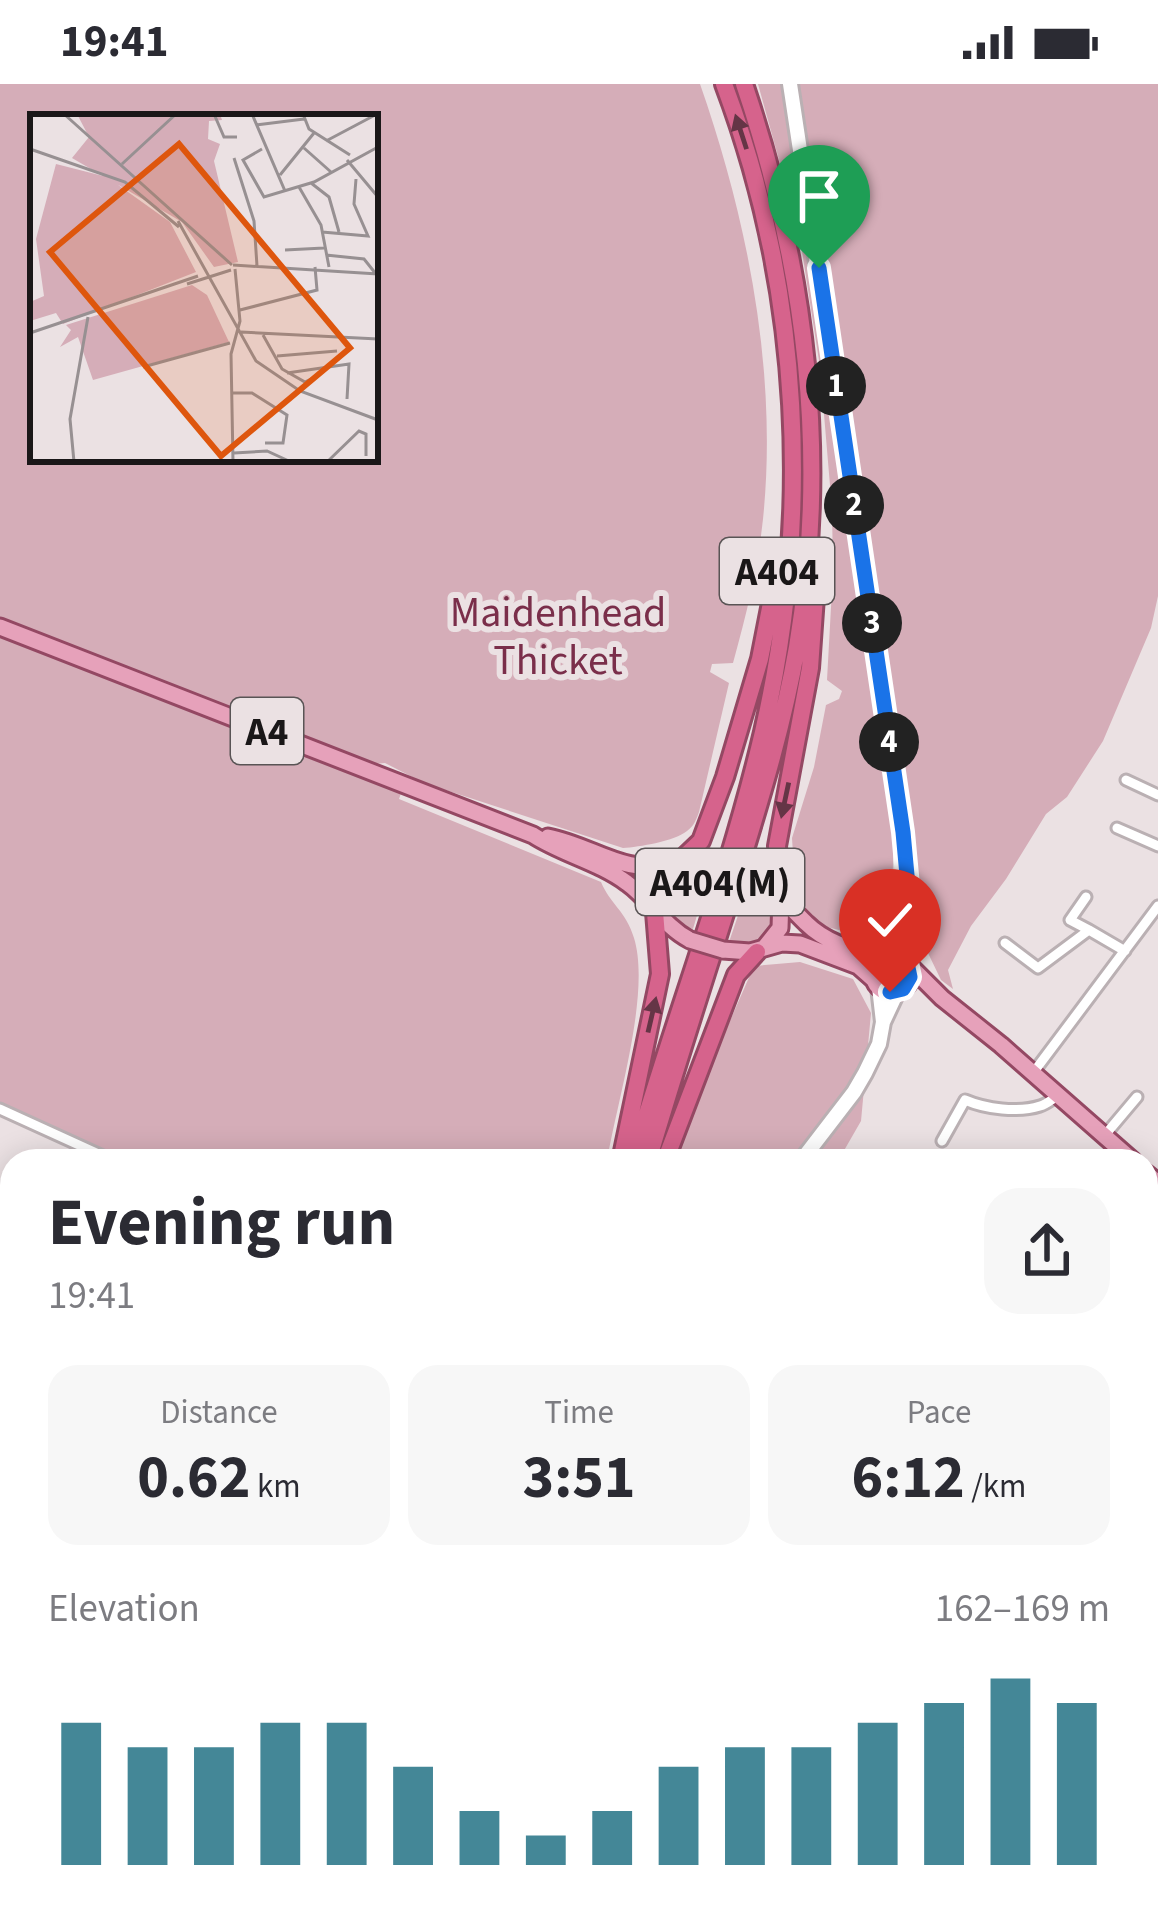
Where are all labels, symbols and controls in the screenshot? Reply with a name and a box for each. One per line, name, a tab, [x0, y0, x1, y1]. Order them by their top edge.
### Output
text: 19:41	[60, 10, 169, 74]
one-way arrow	[730, 113, 749, 150]
inset map	[30, 114, 378, 462]
pin	[768, 145, 870, 268]
icon: arrive	[786, 163, 852, 229]
pin: 1	[806, 356, 866, 416]
text: 1	[827, 362, 845, 409]
pin: 2	[824, 475, 884, 535]
text: 2	[845, 481, 863, 528]
road number: A404	[720, 538, 834, 604]
park label: Maidenhead Thicket	[450, 583, 666, 691]
pin: 3	[842, 593, 902, 653]
text: 3	[863, 599, 881, 646]
road number: A4	[231, 698, 303, 764]
pin: 4	[859, 712, 919, 772]
text: 4	[880, 718, 898, 765]
one-way arrow	[775, 782, 794, 820]
road number: A404(M)	[636, 849, 804, 915]
pin	[839, 869, 941, 992]
icon: check	[857, 887, 923, 953]
one-way arrow	[643, 997, 662, 1034]
text: Evening run	[48, 1176, 395, 1270]
button: share	[984, 1188, 1110, 1314]
text: 19:41	[48, 1268, 135, 1324]
text: Distance	[160, 1389, 278, 1436]
text: Time	[544, 1389, 614, 1436]
text: Pace	[907, 1389, 971, 1436]
text: 0.62	[137, 1436, 250, 1521]
text: 3:51	[522, 1436, 636, 1521]
text: 6:12	[852, 1436, 965, 1521]
text: km	[250, 1463, 301, 1510]
text: /km	[965, 1463, 1026, 1510]
text: Elevation	[48, 1581, 200, 1637]
text: 162–169 m	[935, 1581, 1110, 1637]

